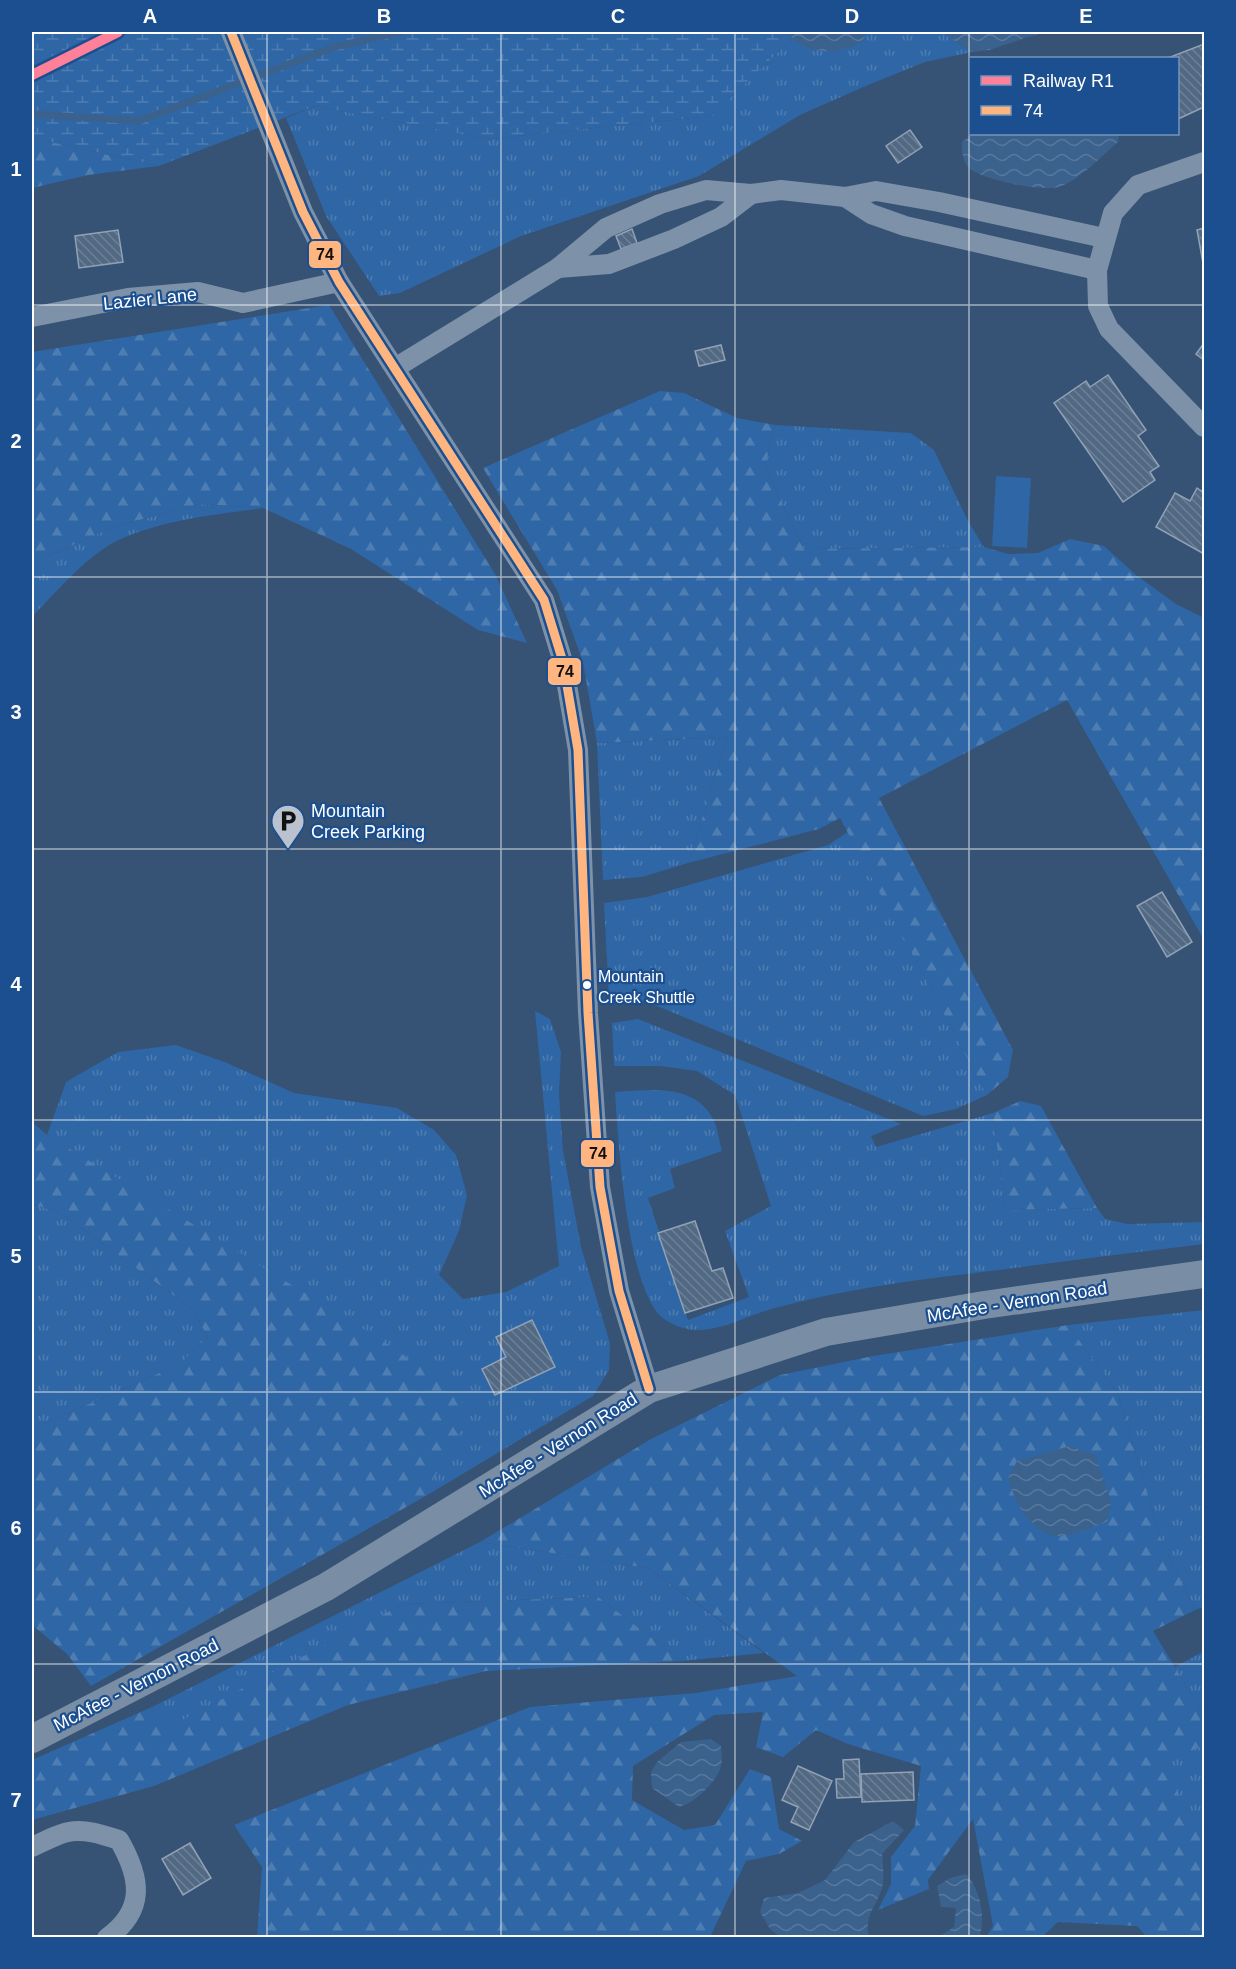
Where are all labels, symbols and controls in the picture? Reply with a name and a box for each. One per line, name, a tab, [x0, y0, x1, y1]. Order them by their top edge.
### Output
text: A	[143, 5, 157, 27]
text: B	[377, 5, 391, 27]
text: C	[611, 5, 625, 27]
text: D	[845, 5, 859, 27]
text: E	[1079, 5, 1093, 27]
legend	[969, 57, 1179, 135]
text: Railway R1	[1023, 71, 1114, 91]
text: 74	[1023, 101, 1043, 121]
text: 1	[10, 158, 22, 180]
line badge: 74	[308, 240, 342, 269]
text: 74	[316, 246, 334, 263]
street label: Lazier Lane	[102, 284, 198, 314]
text: 2	[10, 430, 22, 452]
line badge: 74	[547, 657, 582, 686]
text: 74	[556, 663, 574, 680]
text: 3	[10, 701, 22, 723]
place label: Mountain Creek Parking	[311, 801, 425, 842]
parking icon: Mountain Creek Parking	[270, 803, 306, 850]
place label: Mountain Creek Shuttle	[598, 968, 695, 1006]
text: 4	[10, 973, 22, 995]
marker: Mountain Creek Shuttle	[581, 979, 593, 991]
line badge: 74	[580, 1139, 615, 1168]
text: 74	[589, 1145, 607, 1162]
text: 5	[10, 1245, 22, 1267]
street label: McAfee - Vernon Road	[926, 1278, 1108, 1326]
street label: McAfee - Vernon Road	[475, 1388, 641, 1502]
text: 6	[10, 1517, 22, 1539]
street label: McAfee - Vernon Road	[50, 1635, 222, 1735]
text: 7	[10, 1789, 22, 1811]

